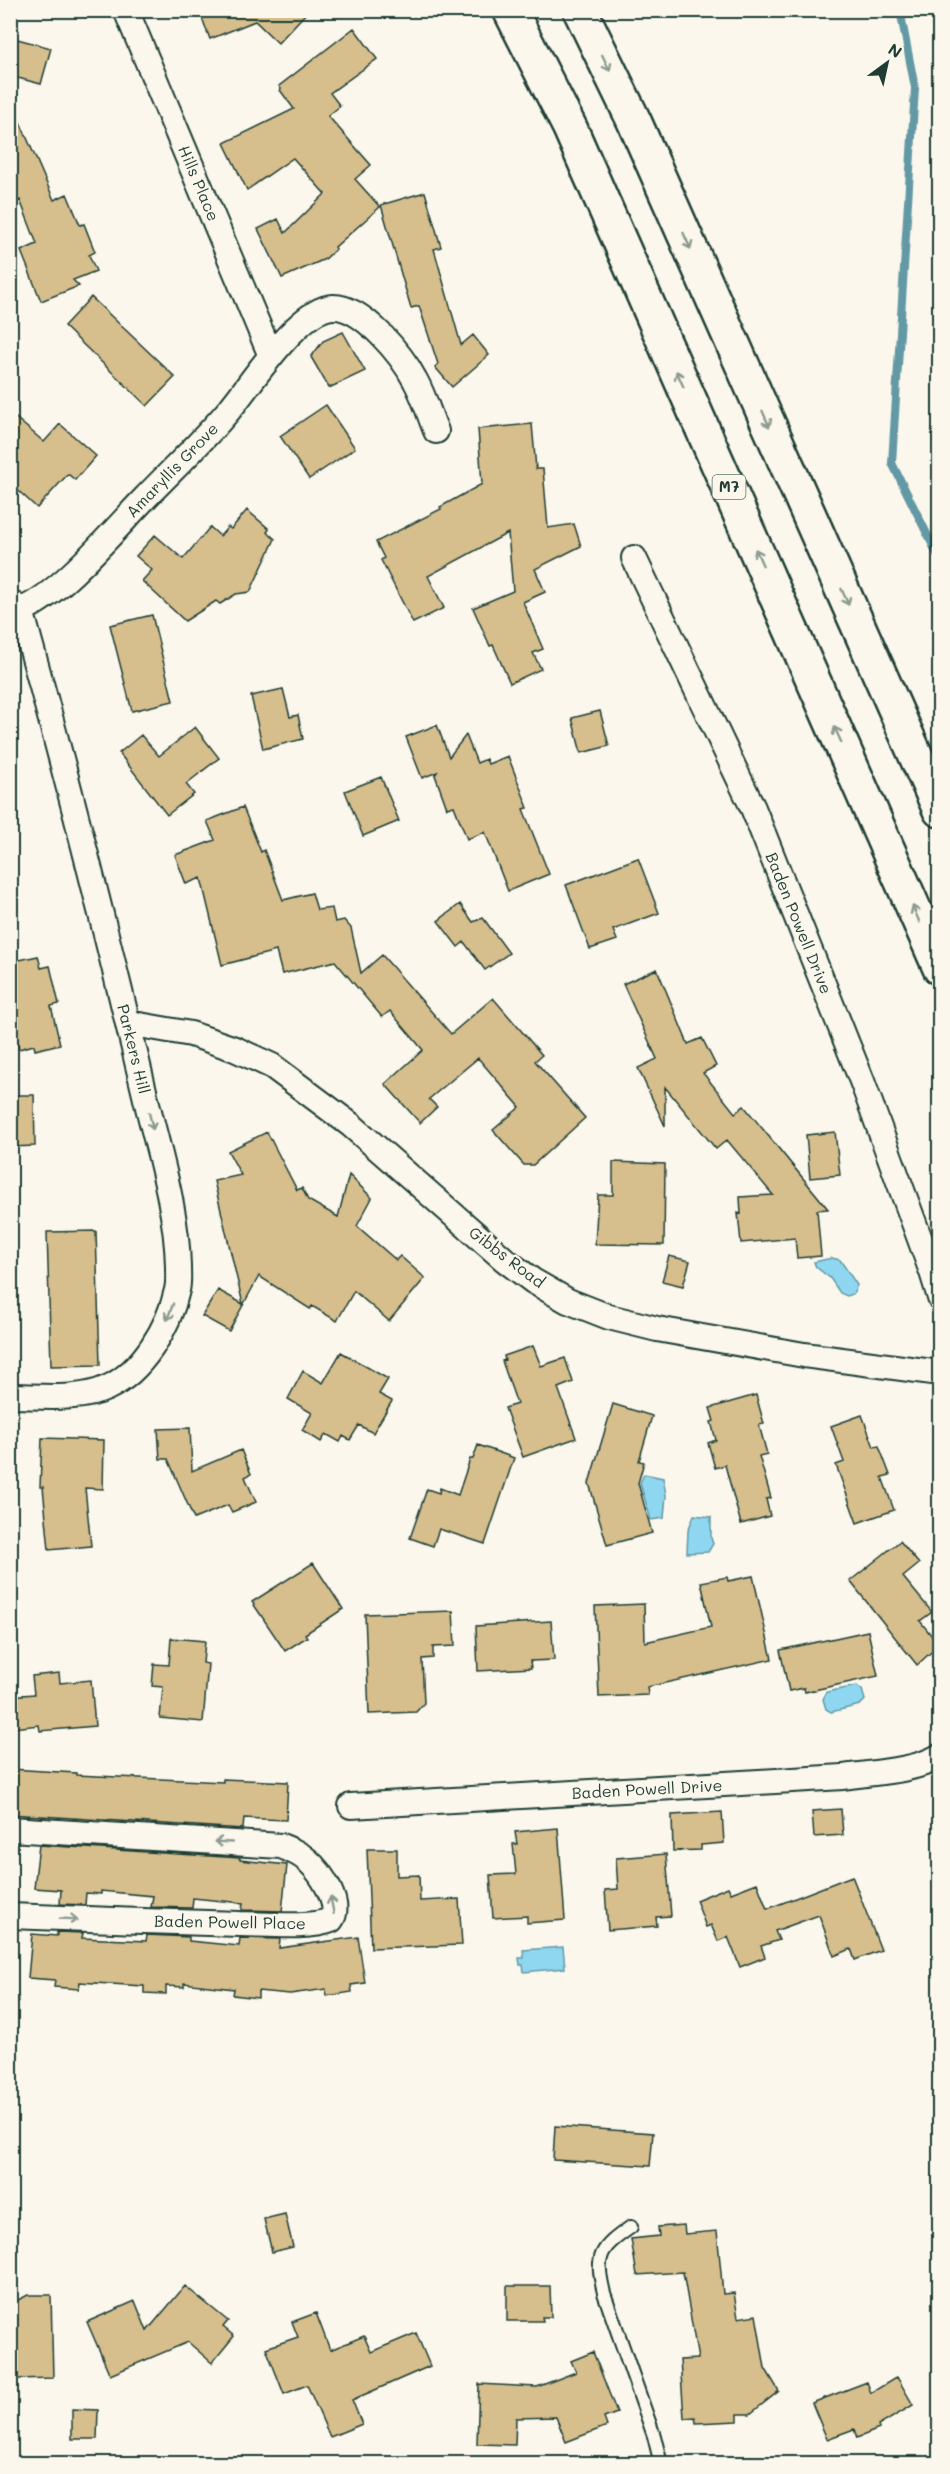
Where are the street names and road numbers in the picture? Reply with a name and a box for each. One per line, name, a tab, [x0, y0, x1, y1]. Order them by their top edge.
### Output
street label: Hills Place	[174, 142, 225, 224]
street label: Amaryllis Grove	[121, 418, 222, 521]
road number: M7	[712, 475, 746, 499]
street label: Baden Powell Drive	[761, 849, 837, 997]
street label: Parkers Hill	[113, 1002, 156, 1096]
street label: Gibbs Road	[465, 1221, 550, 1292]
street label: Baden Powell Drive	[571, 1774, 723, 1803]
street label: Baden Powell Place	[154, 1910, 306, 1933]

